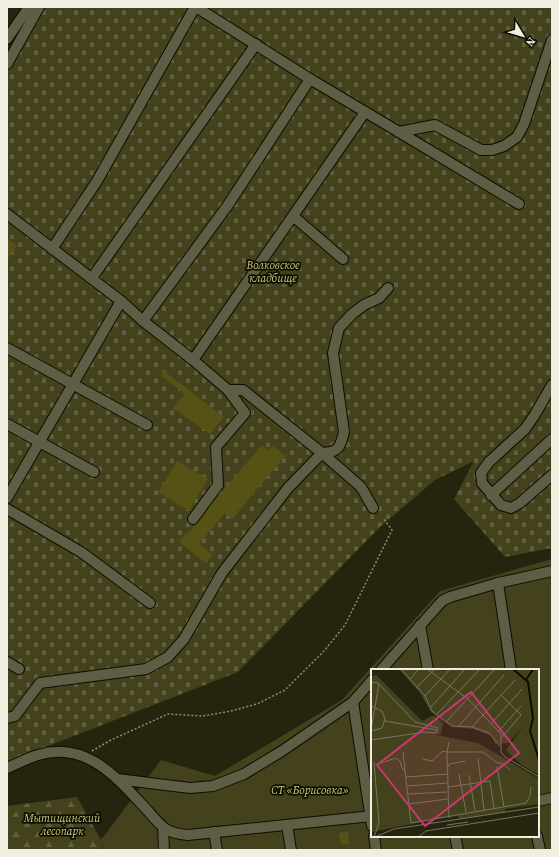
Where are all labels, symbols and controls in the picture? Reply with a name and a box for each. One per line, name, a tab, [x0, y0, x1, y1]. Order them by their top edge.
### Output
north arrow	[503, 16, 543, 56]
text: N	[522, 34, 539, 50]
park label: Волковское кладбище	[245, 258, 300, 286]
inset map	[371, 669, 539, 837]
park label: СТ «Борисовка»	[271, 783, 349, 798]
park label: Мытищинский лесопарк	[23, 811, 101, 839]

